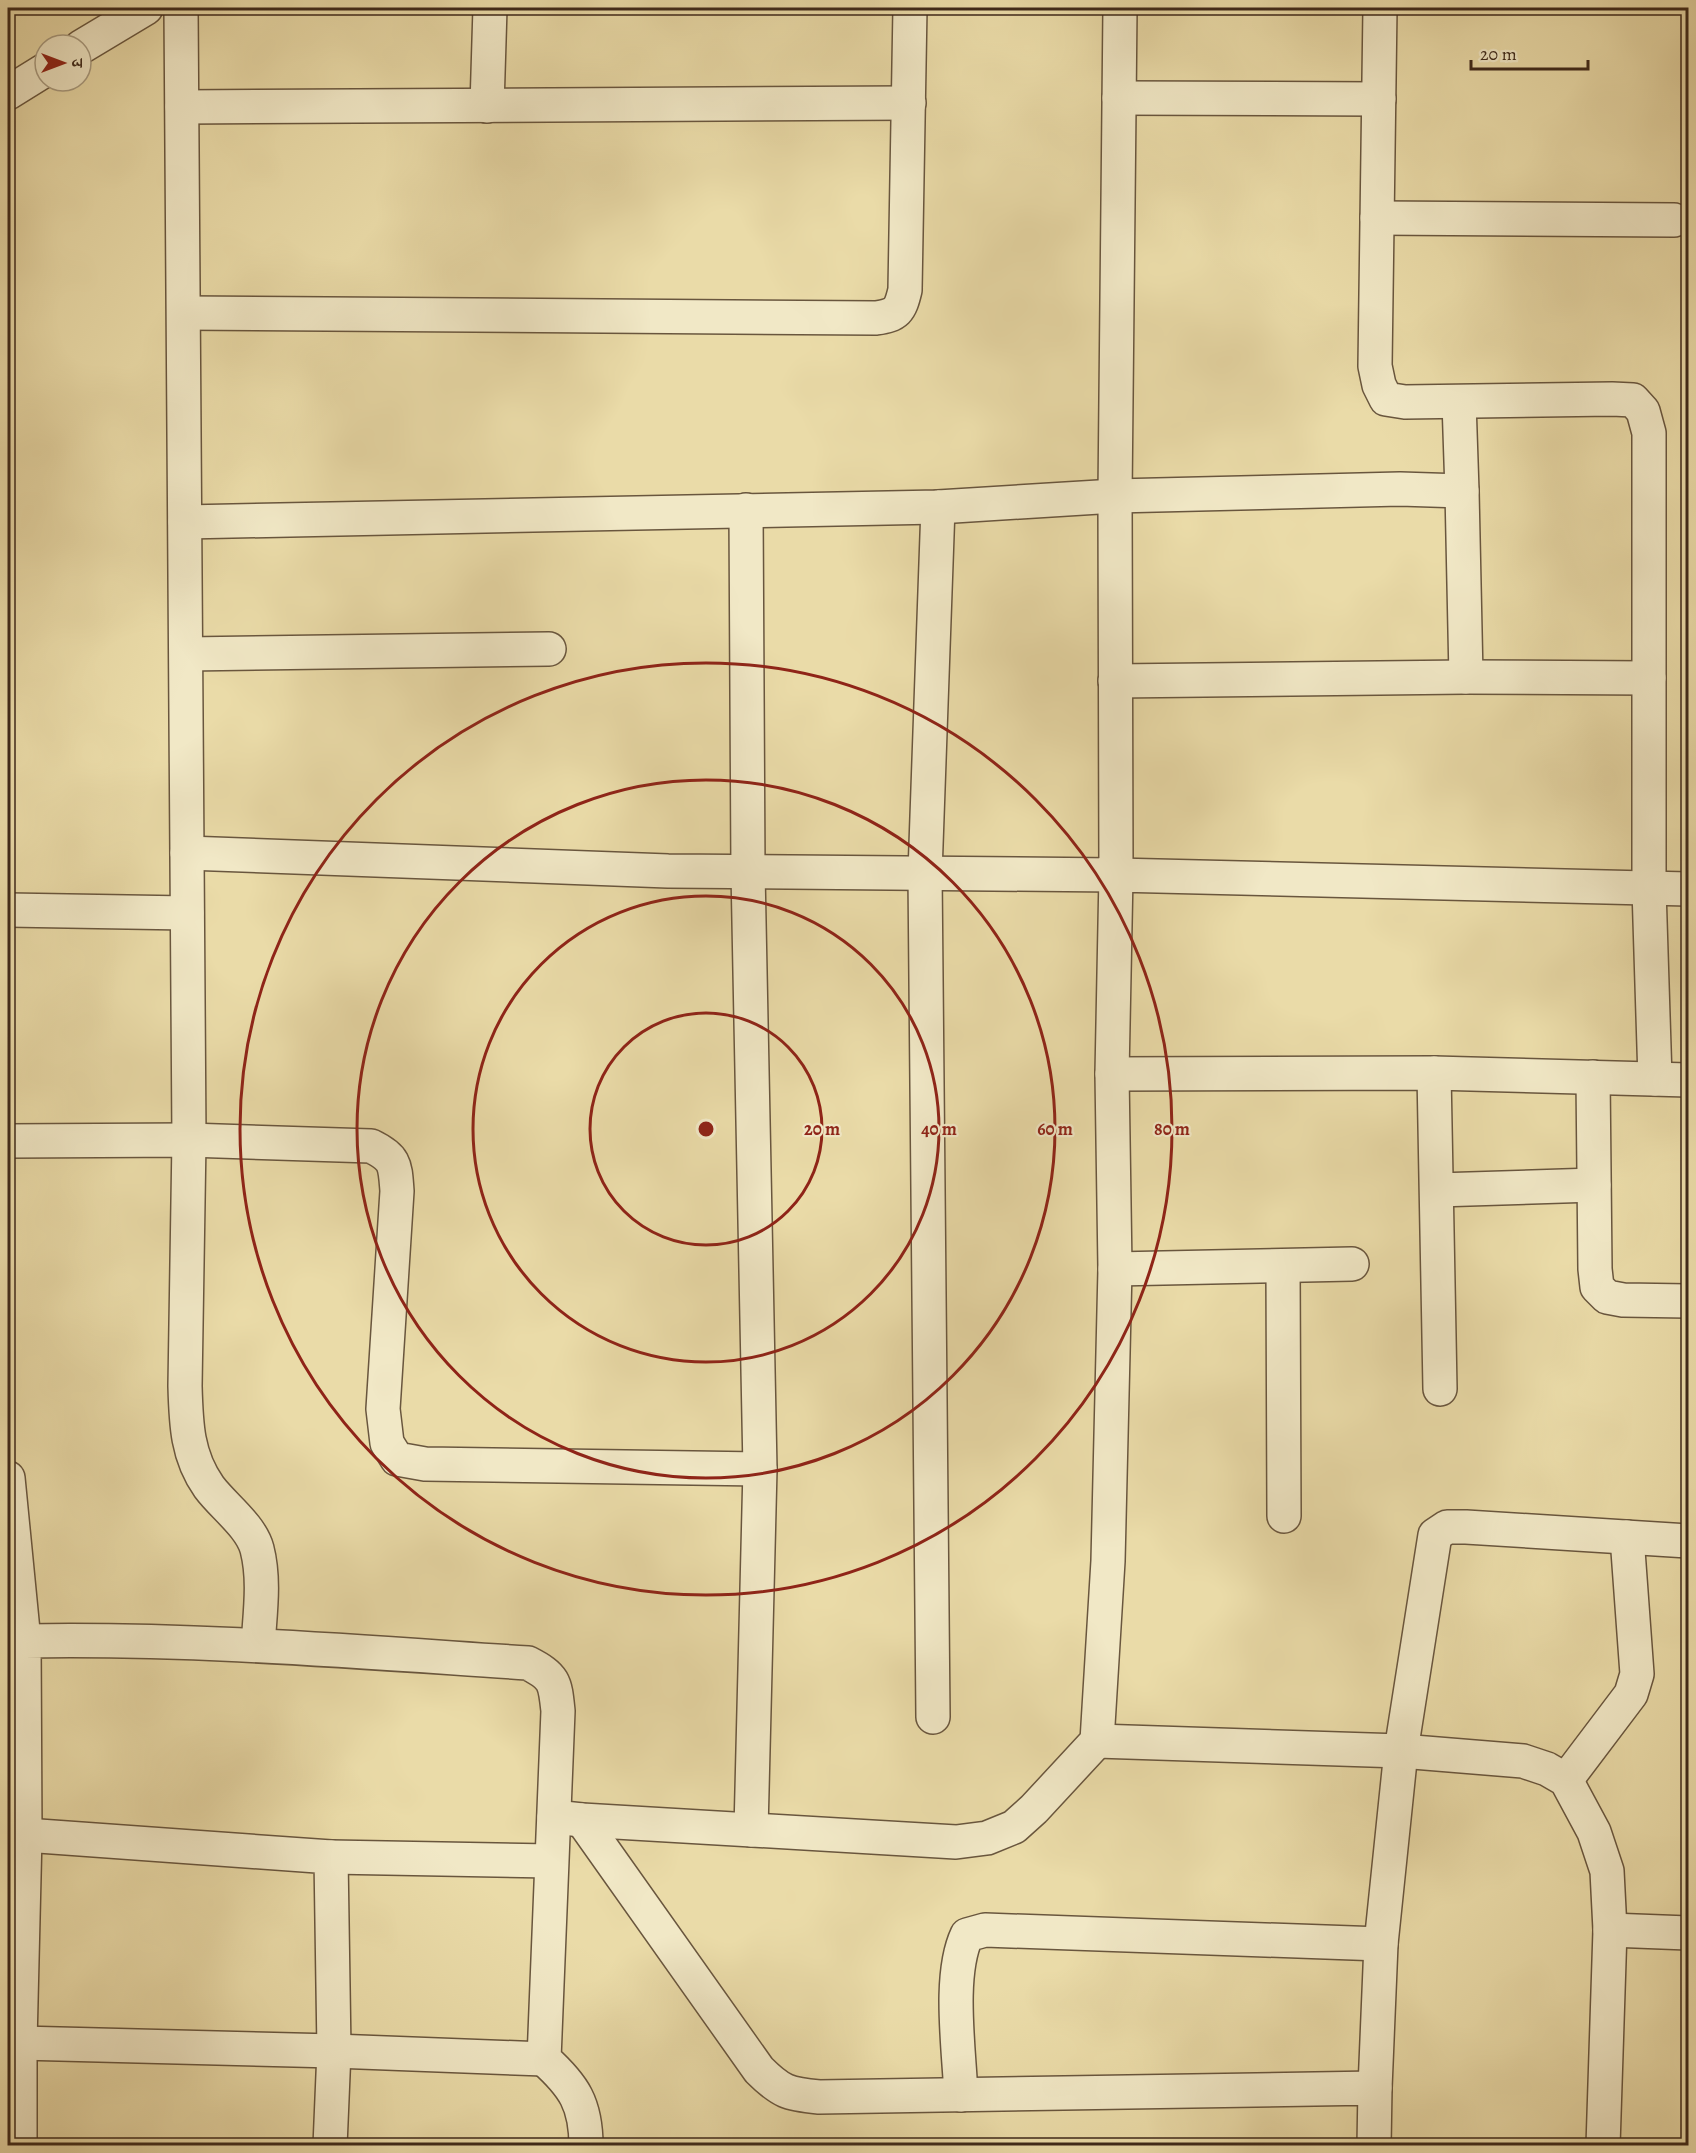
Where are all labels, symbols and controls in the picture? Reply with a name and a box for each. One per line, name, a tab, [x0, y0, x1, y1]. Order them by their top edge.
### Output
north arrow	[33, 33, 93, 93]
scale bar	[1471, 33, 1588, 71]
text: 20 m	[1480, 42, 1517, 66]
text: उ	[66, 58, 88, 69]
text: 20 m	[804, 1117, 840, 1141]
text: 40 m	[921, 1117, 957, 1141]
text: 60 m	[1037, 1117, 1073, 1141]
text: 80 m	[1154, 1117, 1190, 1141]
centre of rings	[696, 1119, 716, 1139]

